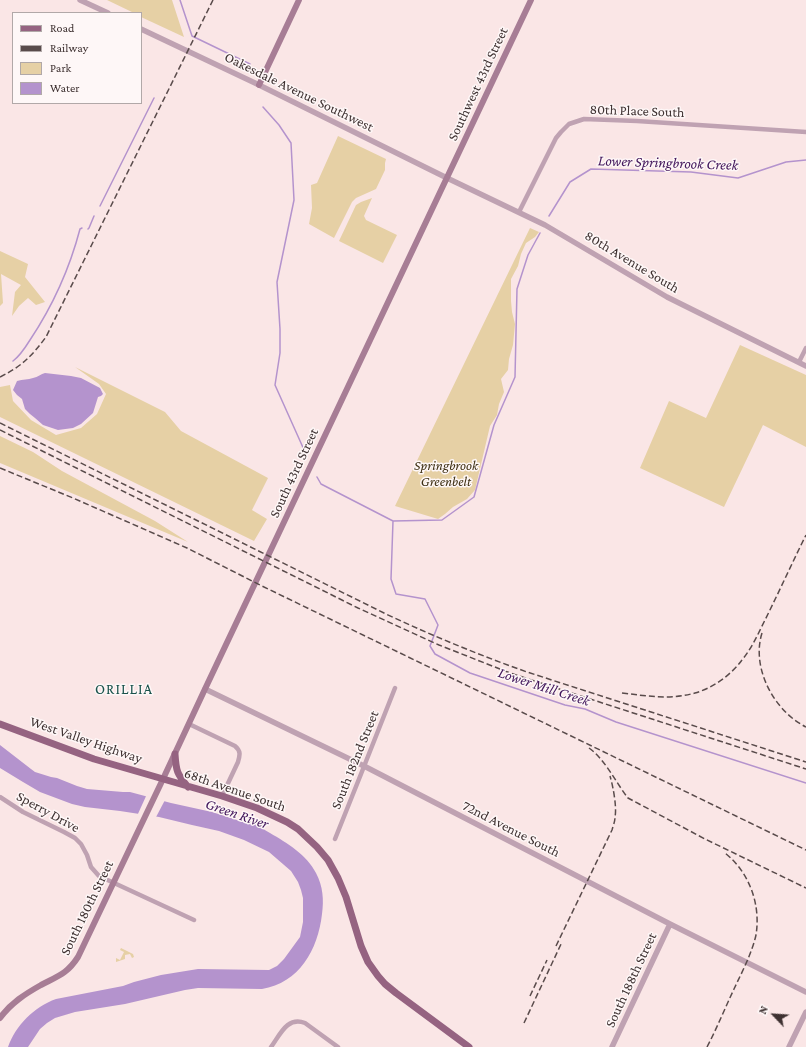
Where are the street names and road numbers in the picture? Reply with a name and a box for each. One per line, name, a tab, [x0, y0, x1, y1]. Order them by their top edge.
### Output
street label: Southwest 43rd Street	[444, 25, 512, 143]
street label: Oakesdale Avenue Southwest	[222, 49, 376, 135]
street label: 80th Place South	[589, 101, 685, 121]
street label: 80th Avenue South	[582, 227, 682, 297]
street label: South 43rd Street	[266, 426, 322, 520]
street label: South 182nd Street	[328, 708, 382, 812]
street label: West Valley Highway	[28, 713, 144, 767]
street label: 68th Avenue South	[182, 765, 288, 815]
street label: Sperry Drive	[14, 788, 82, 836]
street label: 72nd Avenue South	[459, 797, 563, 861]
street label: South 180th Street	[57, 858, 117, 958]
street label: South 188th Street	[602, 930, 660, 1030]

